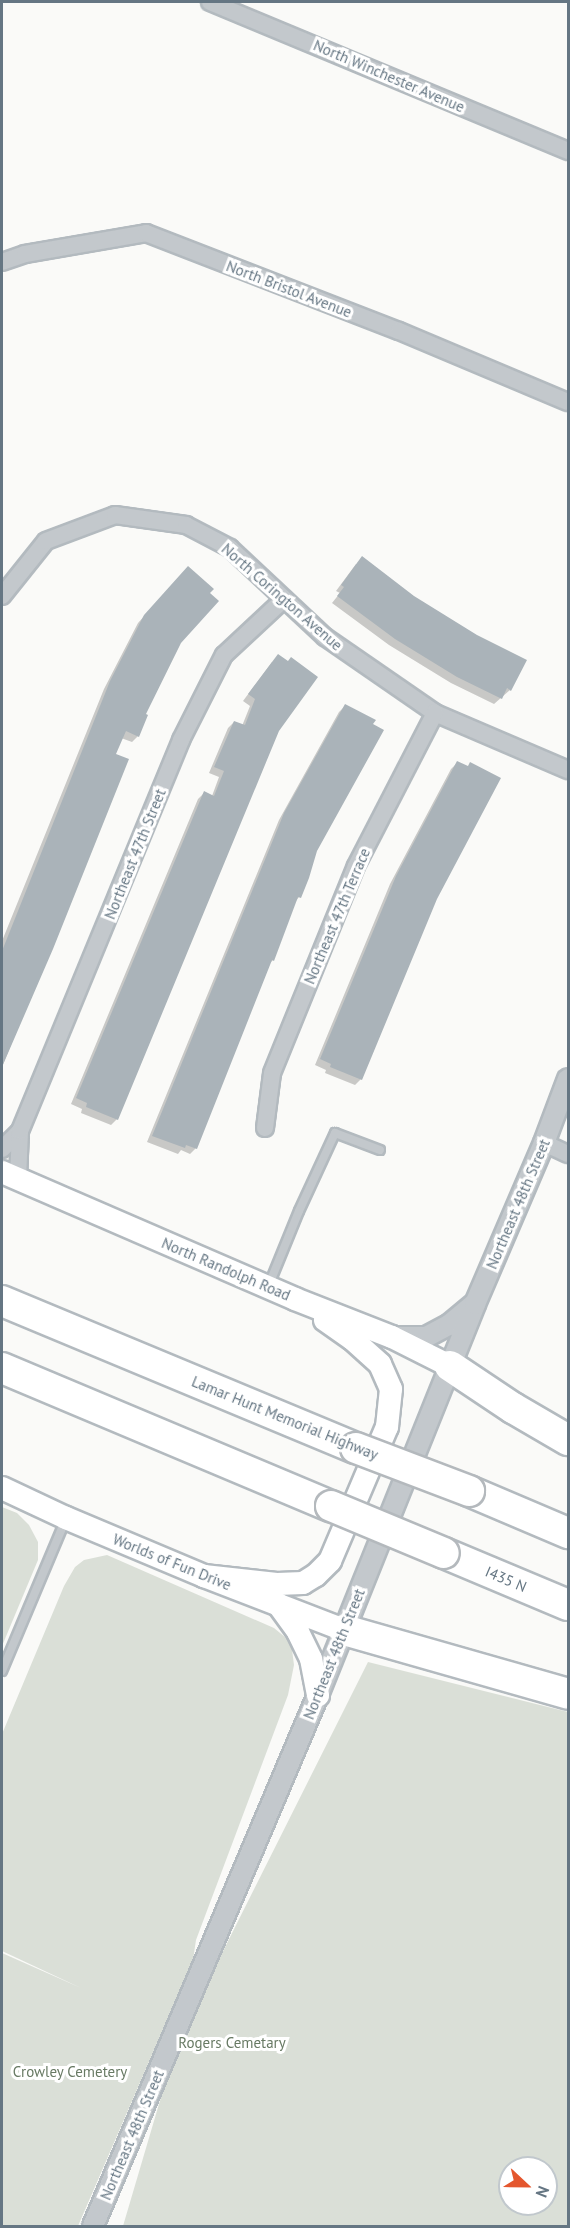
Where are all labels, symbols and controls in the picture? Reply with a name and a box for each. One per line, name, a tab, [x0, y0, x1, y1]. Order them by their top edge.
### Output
street label: North Winchester Avenue	[310, 36, 468, 116]
street label: North Bristol Avenue	[224, 257, 354, 321]
street label: North Corington Avenue	[218, 540, 346, 654]
street label: Northeast 47th Street	[101, 786, 169, 922]
street label: Northeast 47th Terrace	[300, 845, 374, 987]
street label: Northeast 48th Street	[482, 1136, 554, 1272]
street label: North Randolph Road	[159, 1234, 293, 1304]
street label: Lamar Hunt Memorial Highway	[189, 1372, 381, 1464]
street label: Worlds of Fun Drive	[110, 1530, 234, 1594]
street label: I435 N	[483, 1562, 529, 1596]
street label: Northeast 48th Street	[300, 1586, 368, 1722]
park label: Rogers Cemetary	[178, 2034, 286, 2052]
park label: Crowley Cemetery	[12, 2063, 128, 2081]
street label: Northeast 48th Street	[96, 2067, 168, 2203]
north arrow	[498, 2156, 558, 2216]
text: N	[532, 2183, 554, 2201]

